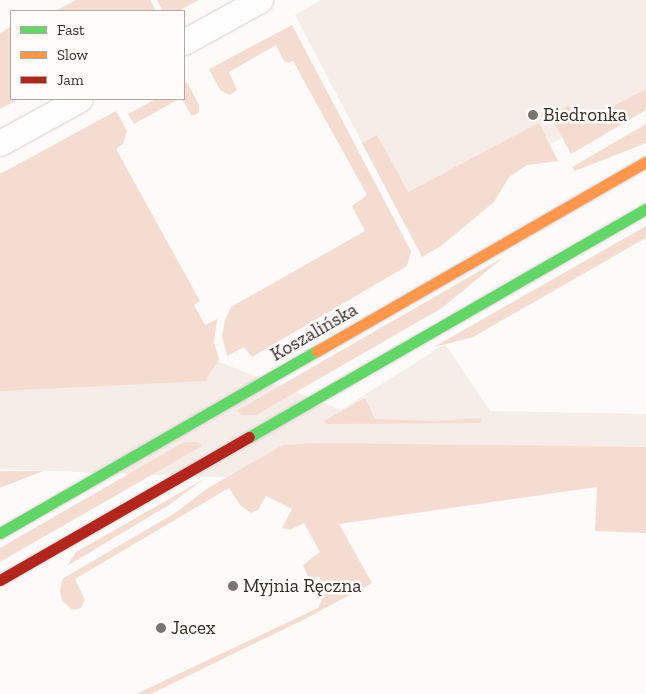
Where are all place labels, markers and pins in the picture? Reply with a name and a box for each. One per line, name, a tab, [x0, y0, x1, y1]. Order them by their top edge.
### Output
place label: Biedronka	[543, 104, 627, 126]
marker: Biedronka	[527, 109, 539, 121]
place label: Myjnia Ręczna	[243, 575, 361, 597]
marker: Myjnia Ręczna	[227, 580, 239, 592]
place label: Jacex	[171, 617, 216, 639]
marker: Jacex	[155, 622, 167, 634]

